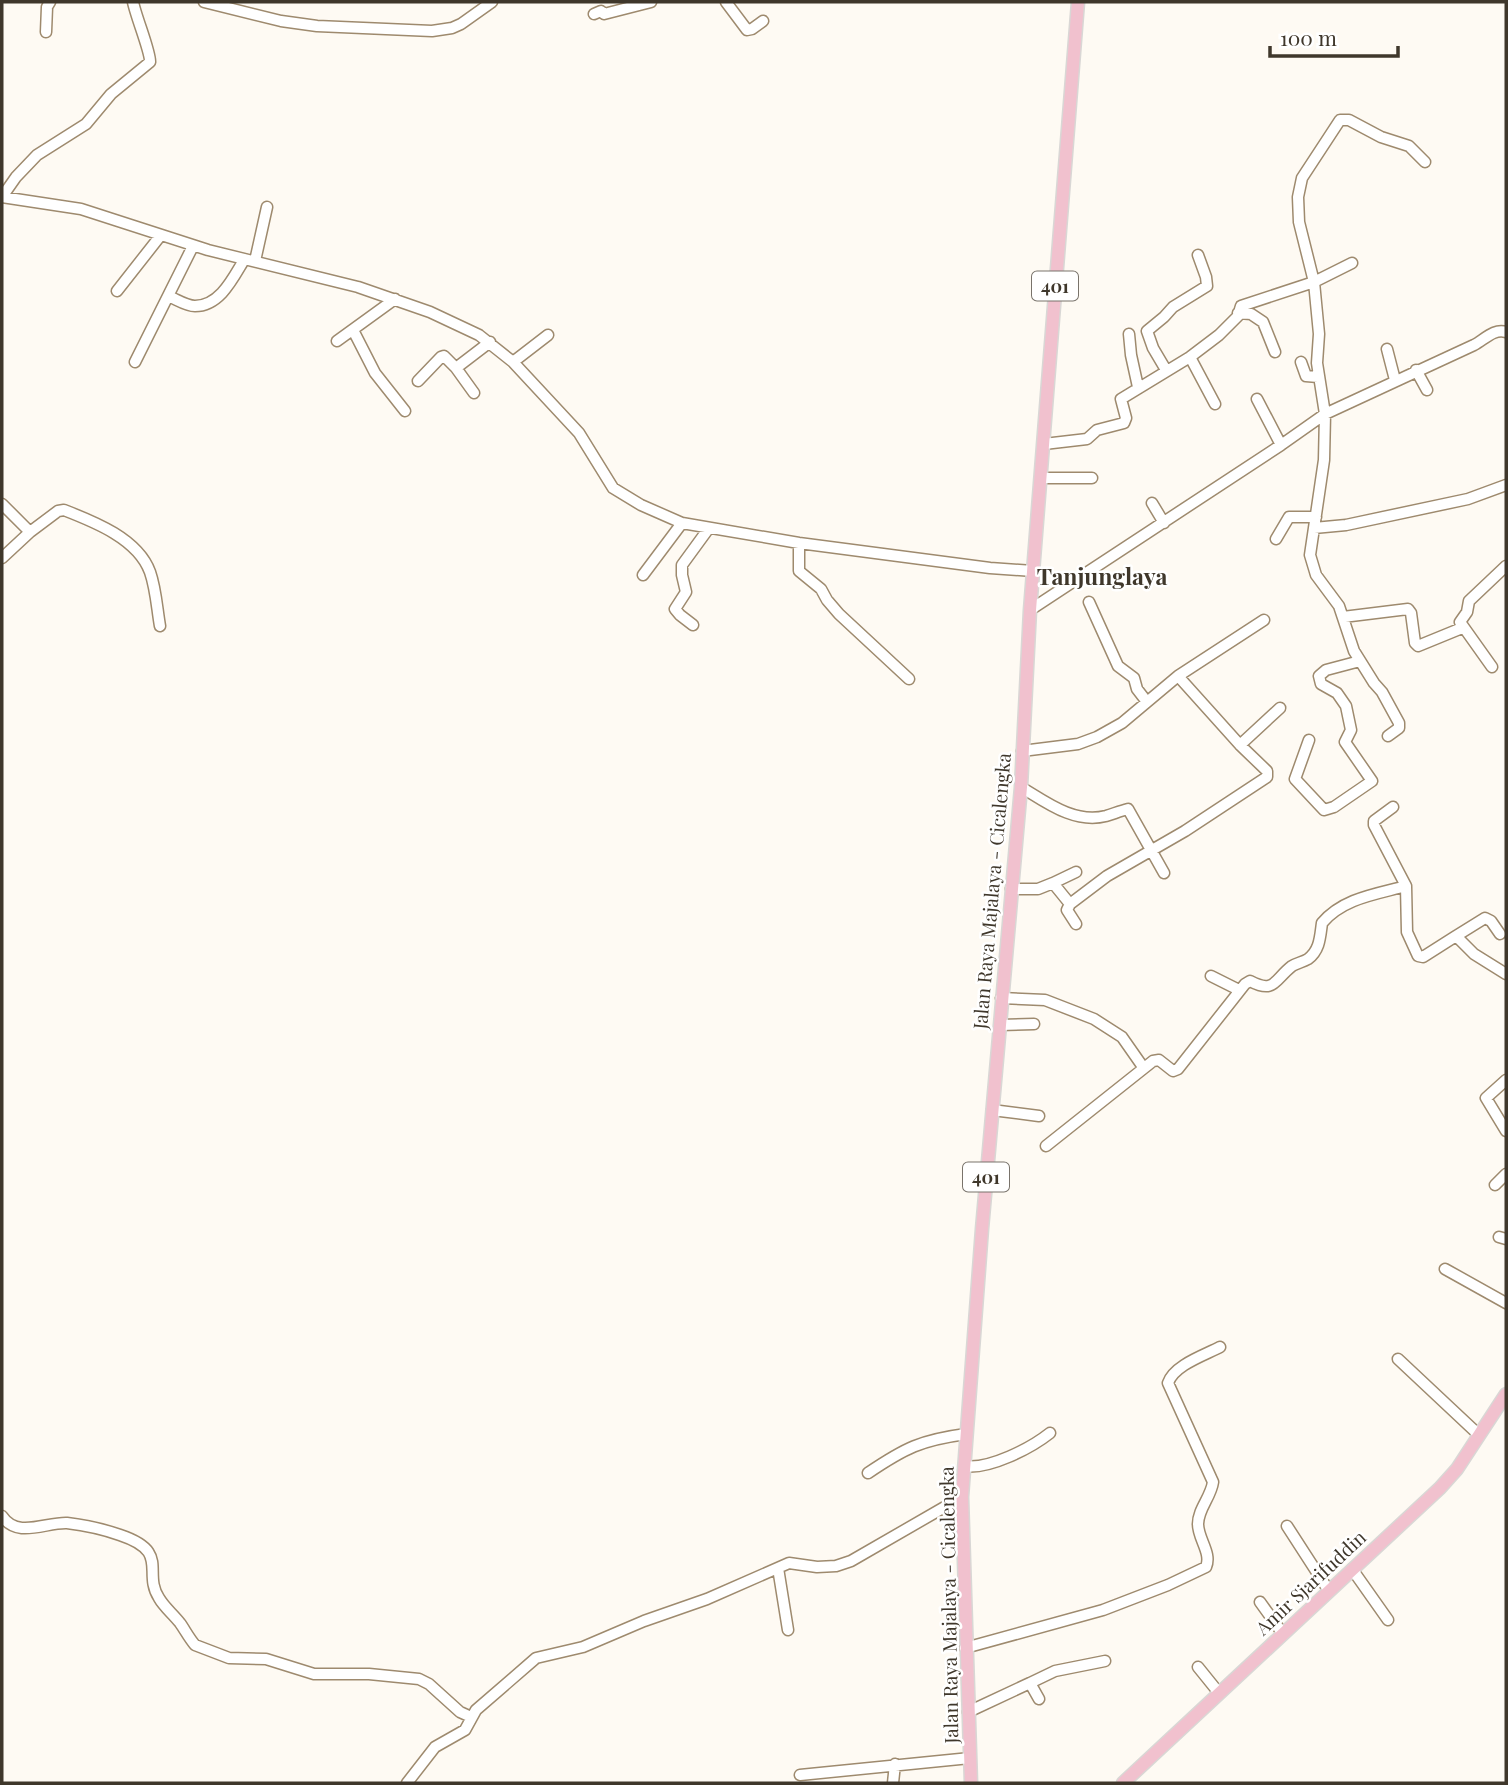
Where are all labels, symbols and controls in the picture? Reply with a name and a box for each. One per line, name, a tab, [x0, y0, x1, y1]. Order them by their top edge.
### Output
scale bar	[1270, 14, 1398, 58]
text: 100 m	[1280, 23, 1337, 51]
road number: 401	[1032, 272, 1078, 300]
district label: Tanjunglaya	[1037, 560, 1167, 591]
street label: Jalan Raya Majalaya - Cicalengka	[966, 751, 1016, 1031]
road number: 401	[963, 1162, 1009, 1192]
street label: Jalan Raya Majalaya - Cicalengka	[933, 1466, 963, 1745]
street label: Amir Sjarifuddin	[1248, 1524, 1371, 1641]

